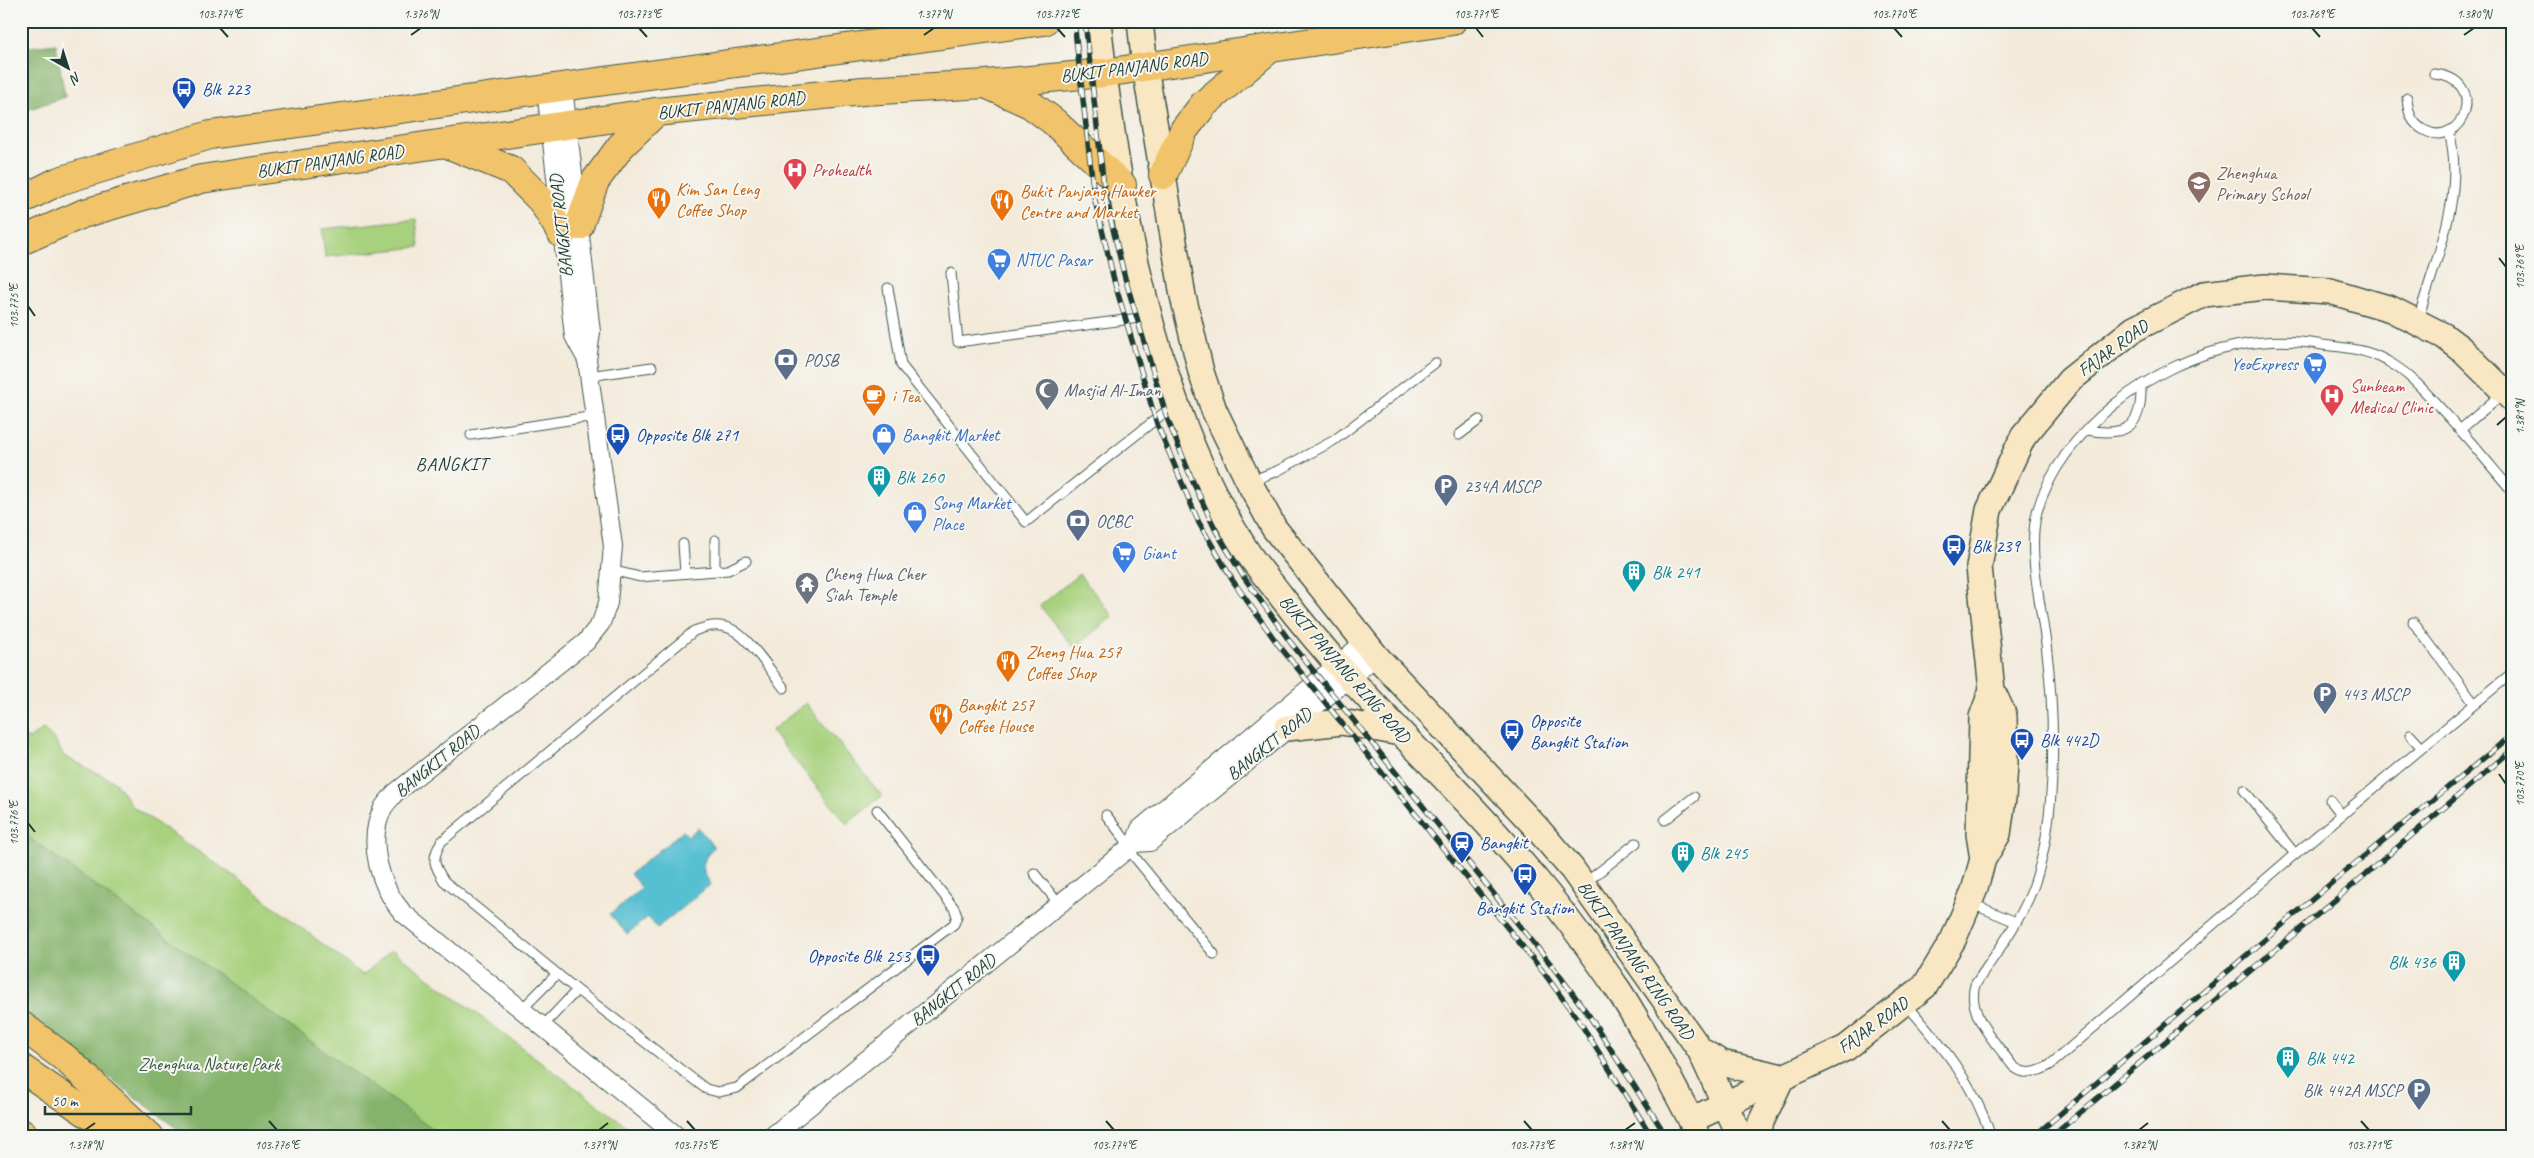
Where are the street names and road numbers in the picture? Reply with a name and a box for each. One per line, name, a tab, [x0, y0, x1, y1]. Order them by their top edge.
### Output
street label: BUKIT PANJANG ROAD	[1059, 47, 1210, 87]
street label: BUKIT PANJANG ROAD	[656, 86, 807, 124]
street label: BUKIT PANJANG ROAD	[255, 140, 406, 182]
street label: BANGKIT ROAD	[545, 172, 577, 278]
street label: FAJAR ROAD	[2073, 314, 2154, 381]
street label: BUKIT PANJANG RING ROAD	[1275, 591, 1416, 749]
street label: BANGKIT ROAD	[1222, 702, 1317, 785]
street label: BANGKIT ROAD	[390, 719, 485, 802]
street label: BUKIT PANJANG RING ROAD	[1573, 876, 1700, 1045]
street label: BANGKIT ROAD	[906, 948, 1001, 1031]
street label: FAJAR ROAD	[1833, 991, 1914, 1058]

